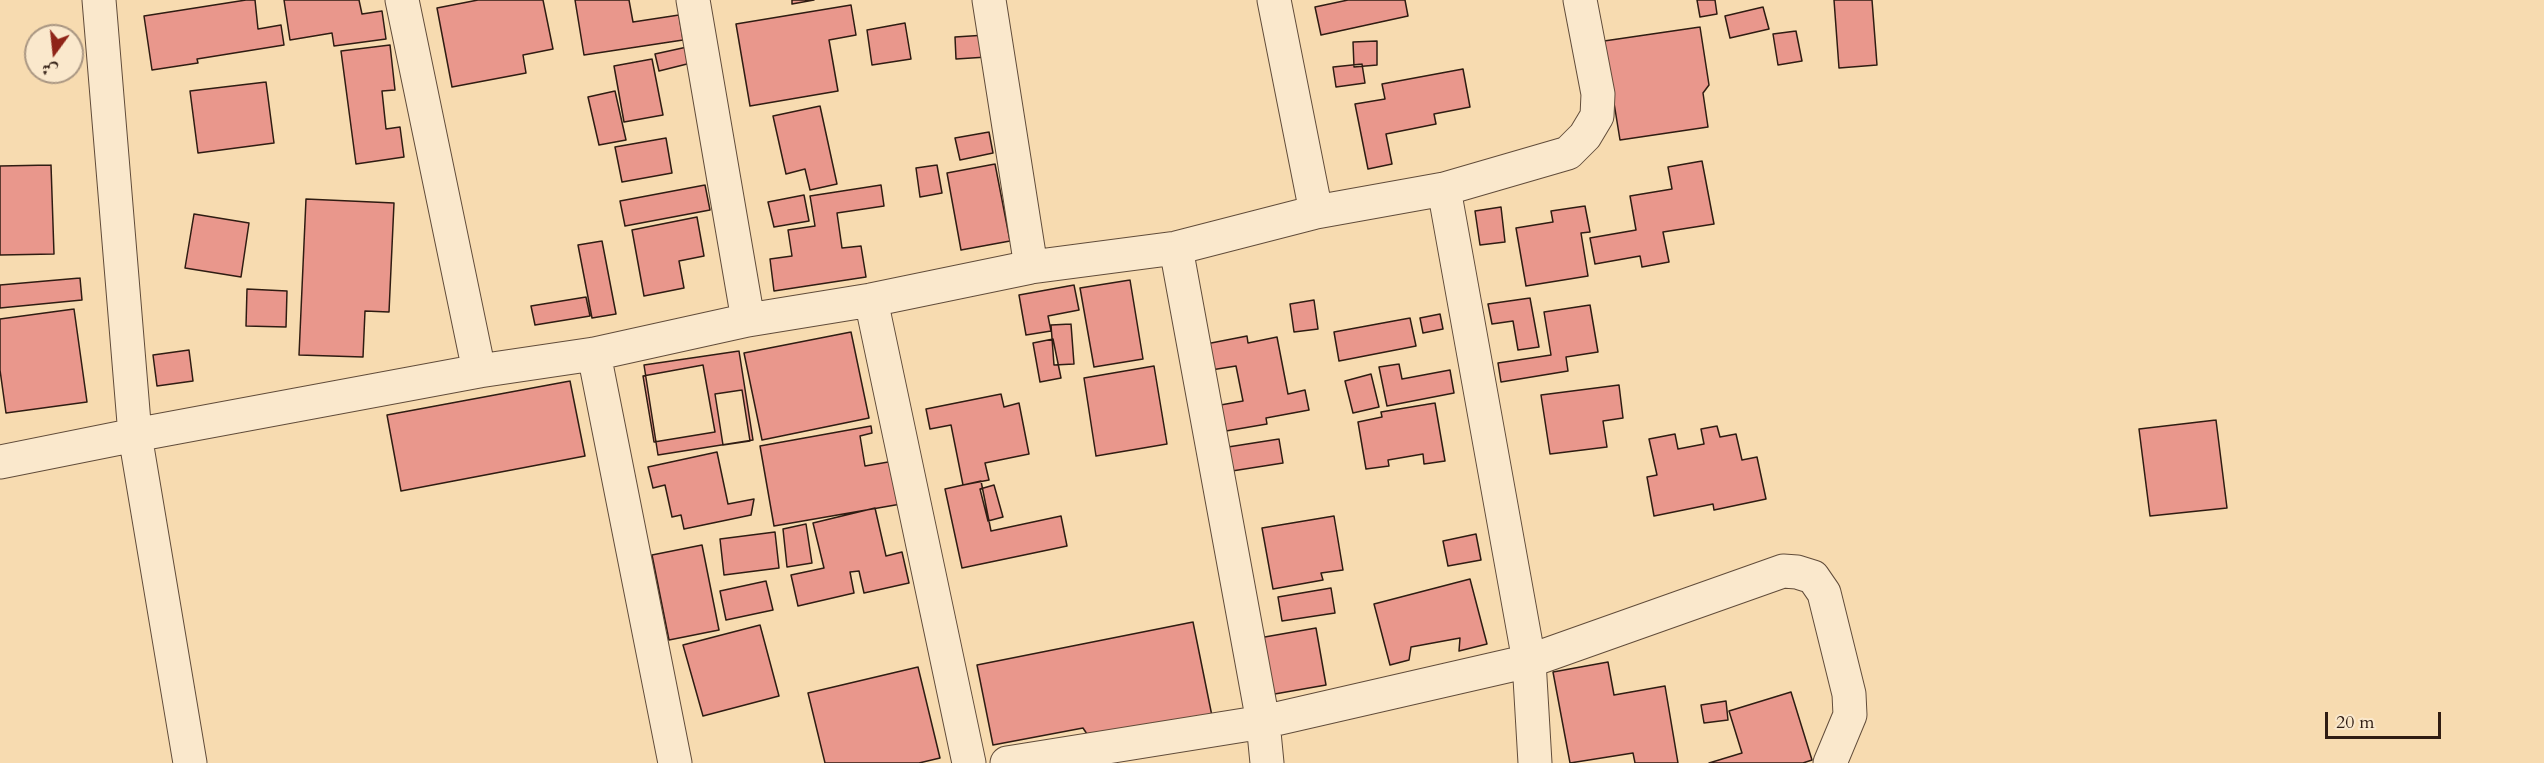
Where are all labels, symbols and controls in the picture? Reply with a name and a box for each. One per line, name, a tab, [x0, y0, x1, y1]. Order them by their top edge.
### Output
north arrow	[24, 24, 84, 84]
text: ش	[39, 57, 60, 82]
scale bar	[2328, 700, 2444, 738]
text: 20 m	[2336, 710, 2375, 735]

